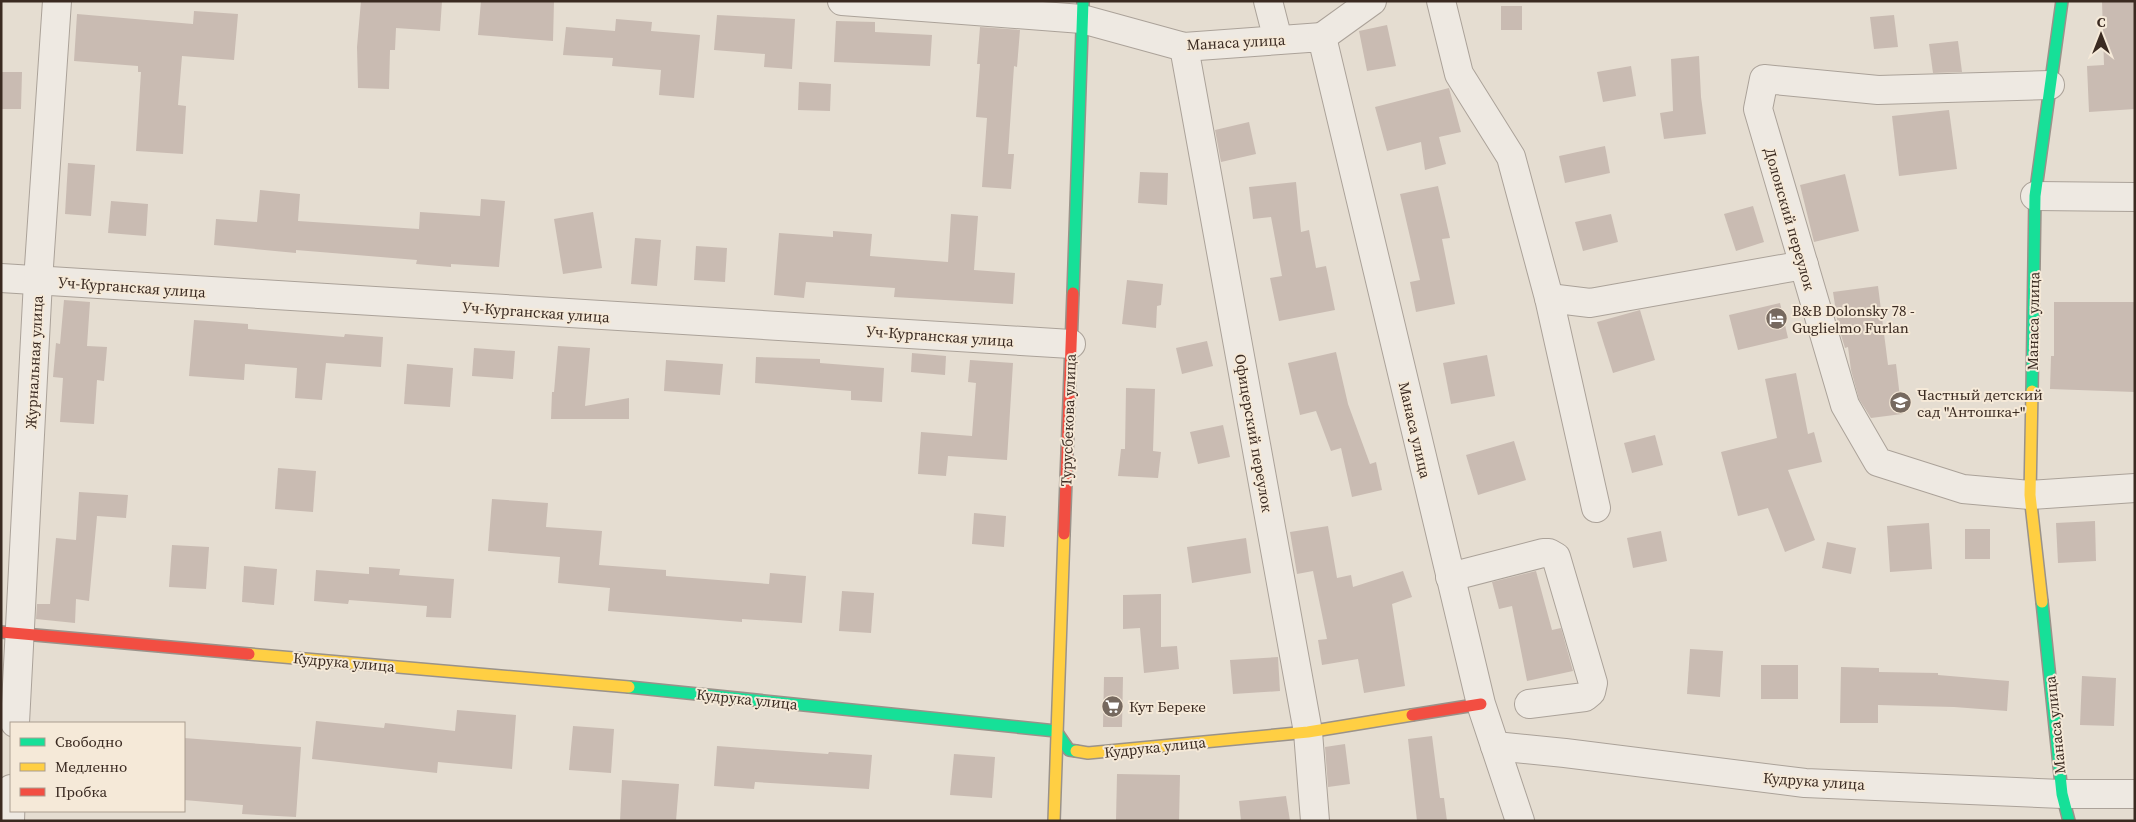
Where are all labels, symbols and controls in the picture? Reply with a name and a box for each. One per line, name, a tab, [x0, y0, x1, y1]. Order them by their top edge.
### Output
north arrow	[2076, 10, 2126, 60]
text: С	[2097, 12, 2106, 32]
street label: Манаса улица	[1186, 29, 1286, 55]
street label: Долонский переулок	[1760, 145, 1821, 294]
street label: Уч-Курганская улица	[57, 271, 207, 303]
street label: Манаса улица	[2022, 271, 2044, 370]
street label: Журнальная улица	[20, 294, 48, 429]
street label: Уч-Курганская улица	[461, 296, 611, 328]
place label: B&B Dolonsky 78 - Guglielmo Furlan	[1792, 300, 1915, 338]
hotel icon: B&B Dolonsky 78 - Guglielmo Furlan	[1764, 307, 1788, 331]
street label: Уч-Курганская улица	[865, 320, 1015, 352]
street label: Офицерский переулок	[1230, 352, 1278, 514]
street label: Турусбекова улица	[1055, 353, 1081, 487]
street label: Манаса улица	[1394, 380, 1436, 481]
place label: Частный детский сад "Антошка+"	[1917, 384, 2043, 422]
school or university icon: Частный детский сад "Антошка+"	[1889, 391, 1913, 415]
street label: Кудрука улица	[292, 647, 396, 677]
street label: Манаса улица	[2039, 675, 2071, 775]
street label: Кудрука улица	[695, 683, 799, 715]
supermarket icon: Кут Береке	[1101, 694, 1125, 718]
place label: Кут Береке	[1129, 696, 1206, 717]
legend	[10, 722, 185, 812]
text: Свободно	[55, 731, 123, 752]
street label: Кудрука улица	[1103, 731, 1207, 763]
text: Медленно	[55, 756, 127, 777]
street label: Кудрука улица	[1762, 767, 1866, 795]
text: Пробка	[55, 781, 107, 802]

